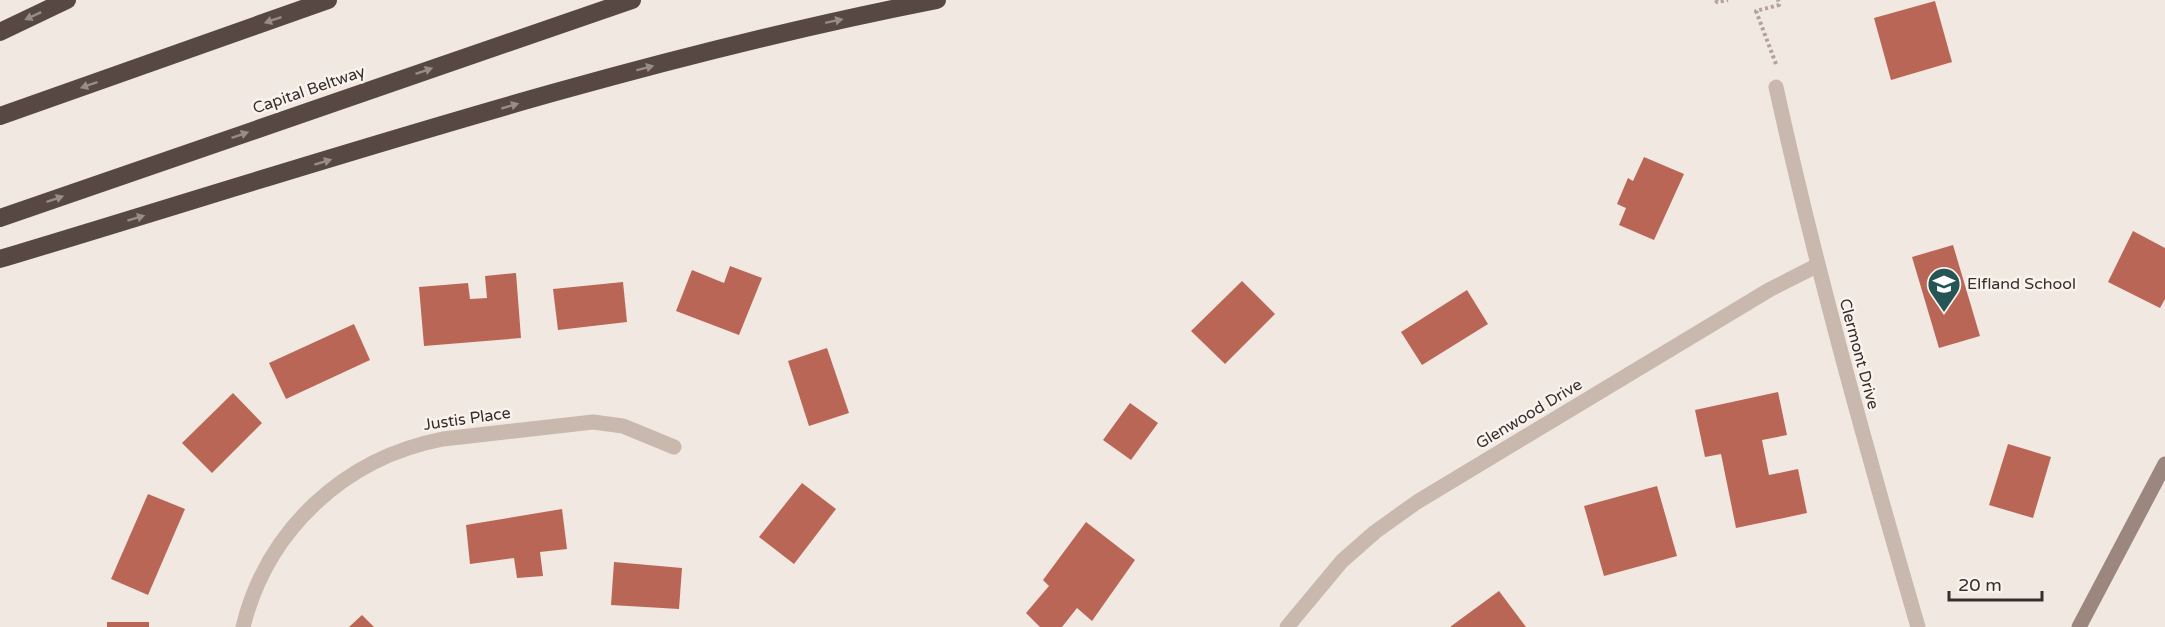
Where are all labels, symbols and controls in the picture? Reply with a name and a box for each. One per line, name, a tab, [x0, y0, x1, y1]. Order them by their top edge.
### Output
one-way arrow	[25, 11, 42, 20]
one-way arrow	[264, 15, 282, 25]
one-way arrow	[825, 16, 844, 26]
street label: Capital Beltway	[250, 61, 368, 119]
one-way arrow	[636, 63, 654, 73]
one-way arrow	[415, 66, 433, 76]
one-way arrow	[80, 80, 98, 90]
one-way arrow	[501, 101, 519, 110]
one-way arrow	[231, 130, 249, 140]
one-way arrow	[314, 157, 332, 166]
one-way arrow	[46, 193, 64, 203]
one-way arrow	[127, 213, 145, 222]
school or university icon: Elfland School	[1926, 266, 1962, 313]
place label: Elfland School	[1967, 274, 2076, 294]
street label: Clermont Drive	[1835, 296, 1883, 412]
street label: Glenwood Drive	[1472, 374, 1586, 454]
street label: Justis Place	[422, 403, 512, 435]
scale bar	[1949, 564, 2042, 602]
text: 20 m	[1958, 574, 2002, 596]

